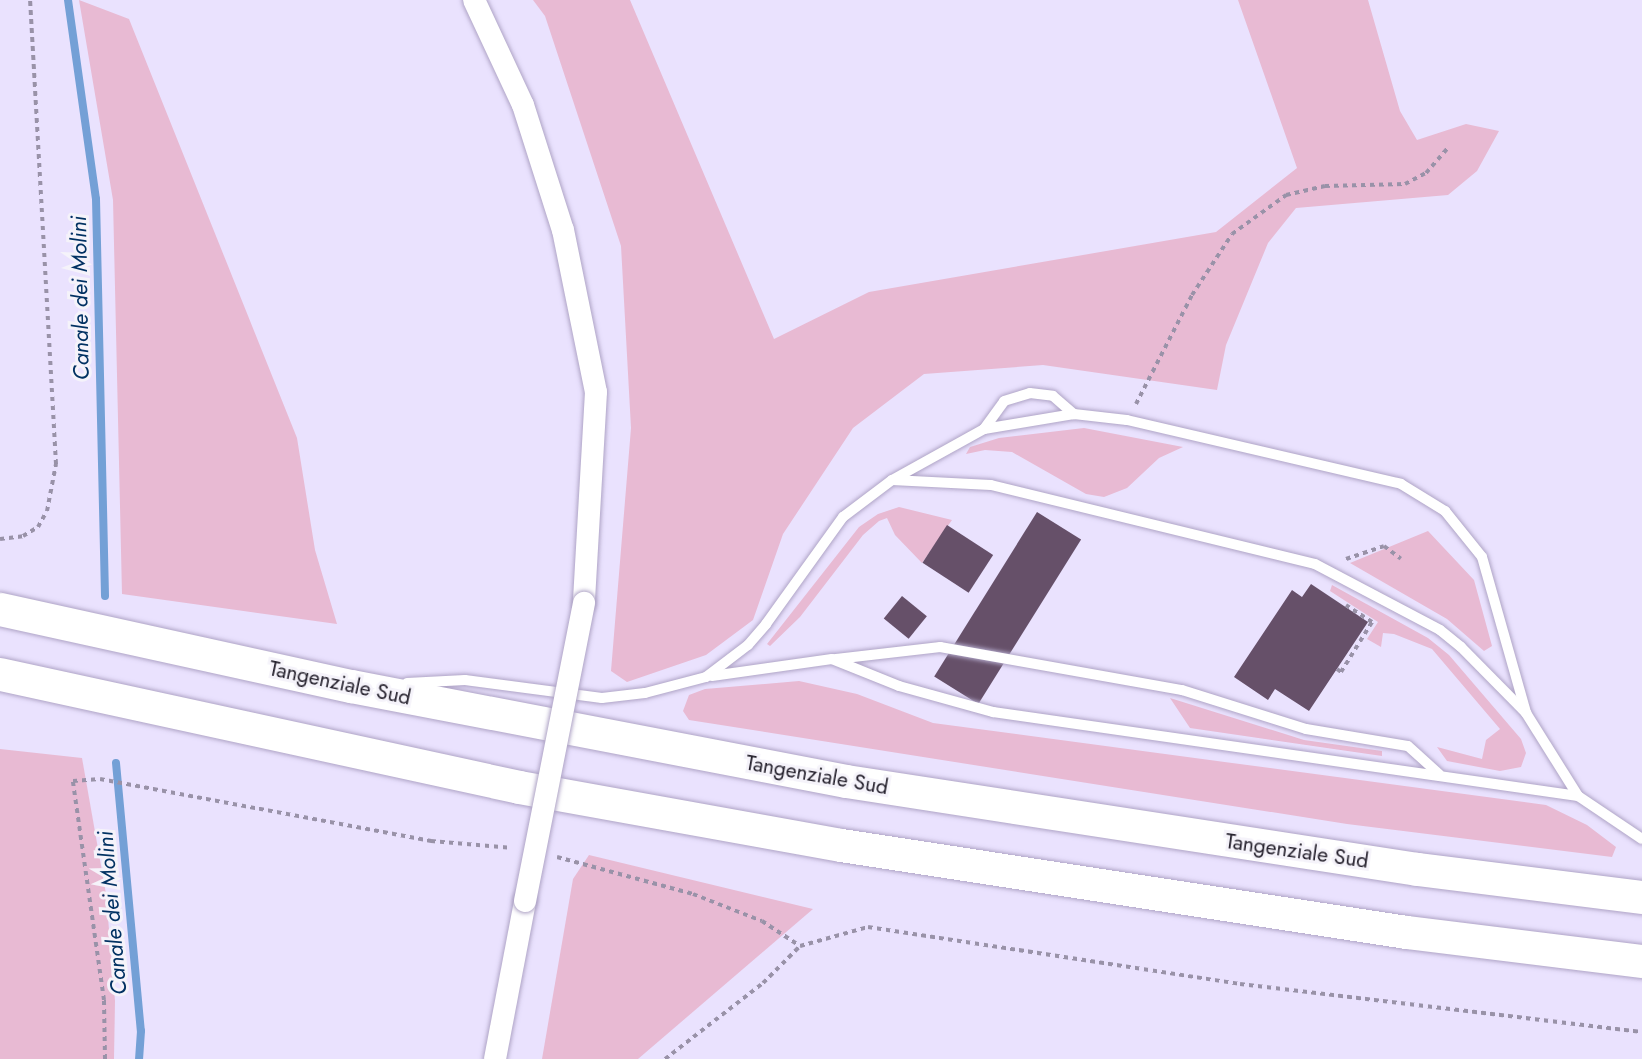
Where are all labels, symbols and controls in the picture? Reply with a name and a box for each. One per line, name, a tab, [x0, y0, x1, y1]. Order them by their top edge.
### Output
water label: Canale dei Molini	[65, 216, 95, 380]
street label: Tangenziale Sud	[267, 656, 413, 710]
street label: Tangenziale Sud	[744, 750, 890, 800]
street label: Tangenziale Sud	[1224, 828, 1370, 874]
water label: Canale dei Molini	[92, 830, 132, 996]

